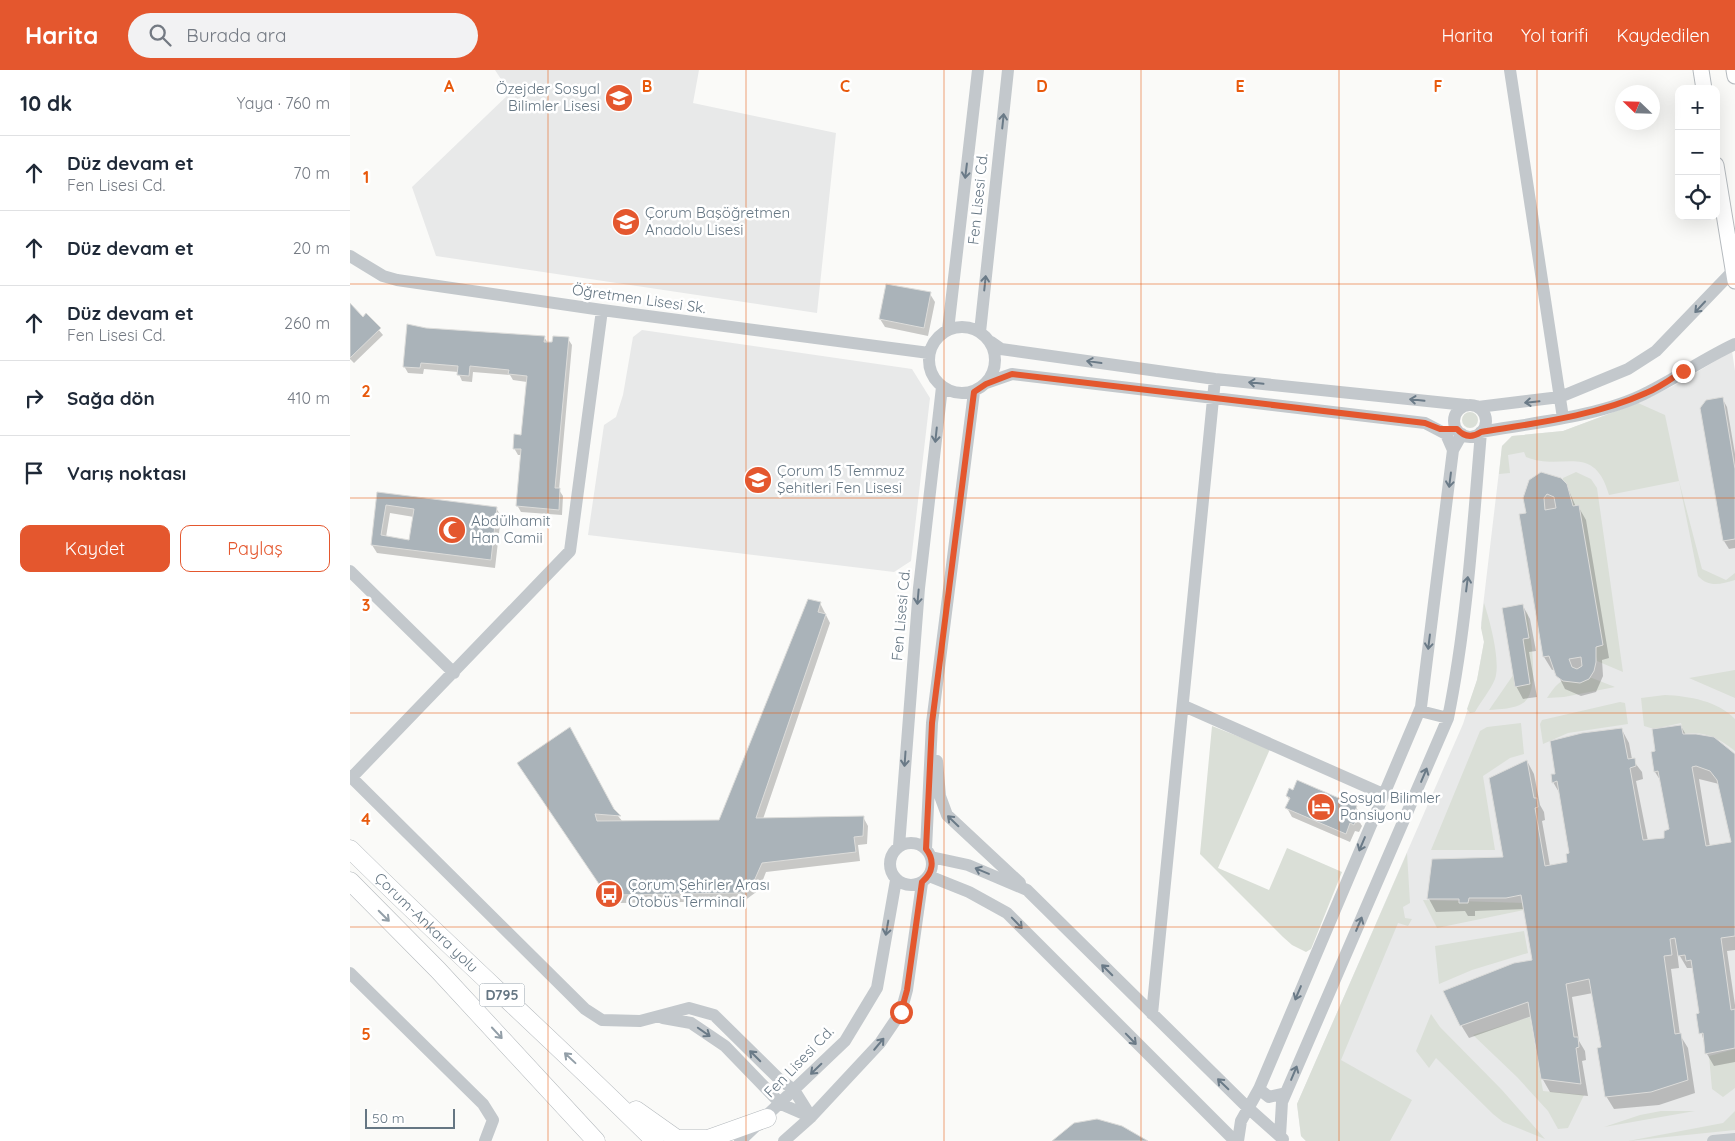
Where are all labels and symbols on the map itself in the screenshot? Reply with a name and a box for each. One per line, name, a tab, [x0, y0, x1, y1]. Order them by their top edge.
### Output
text: A	[444, 76, 455, 96]
text: B	[642, 76, 652, 96]
text: C	[840, 76, 850, 96]
text: D	[1036, 76, 1048, 96]
text: E	[1235, 76, 1245, 96]
text: F	[1434, 76, 1443, 96]
place label: Özejder Sosyal Bilimler Lisesi	[496, 79, 600, 115]
school or university icon: Özejder Sosyal Bilimler Lisesi	[604, 83, 634, 113]
north arrow	[1615, 85, 1660, 130]
one-way arrow	[998, 114, 1008, 130]
street label: Fen Lisesi Cd.	[963, 152, 992, 246]
one-way arrow	[961, 162, 971, 178]
text: 1	[363, 167, 369, 187]
place label: Çorum Başöğretmen Anadolu Lisesi	[645, 203, 790, 239]
school or university icon: Çorum Başöğretmen Anadolu Lisesi	[611, 207, 641, 237]
one-way arrow	[981, 275, 990, 291]
street label: Öğretmen Lisesi Sk.	[571, 280, 707, 317]
one-way arrow	[1694, 301, 1706, 313]
one-way arrow	[1087, 357, 1103, 367]
route end	[1672, 360, 1695, 383]
one-way arrow	[1248, 378, 1264, 388]
text: 2	[361, 381, 371, 401]
one-way arrow	[1409, 395, 1425, 405]
one-way arrow	[1525, 397, 1541, 407]
one-way arrow	[931, 427, 941, 443]
place label: Çorum 15 Temmuz Şehitleri Fen Lisesi	[777, 461, 905, 497]
school or university icon: Çorum 15 Temmuz Şehitleri Fen Lisesi	[743, 465, 773, 495]
one-way arrow	[1444, 472, 1454, 488]
place label: Abdülhamit Han Camii	[471, 511, 551, 547]
mosque icon: Abdülhamit Han Camii	[437, 515, 467, 545]
street label: Fen Lisesi Cd.	[887, 568, 914, 662]
one-way arrow	[1462, 576, 1472, 592]
one-way arrow	[914, 588, 923, 604]
text: 3	[362, 595, 370, 615]
one-way arrow	[1424, 633, 1434, 649]
one-way arrow	[901, 750, 910, 766]
one-way arrow	[1419, 768, 1429, 783]
place label: Sosyal Bilimler Pansiyonu	[1340, 788, 1441, 824]
hotel icon: Sosyal Bilimler Pansiyonu	[1306, 792, 1336, 822]
text: 4	[361, 809, 371, 829]
one-way arrow	[947, 815, 960, 827]
one-way arrow	[1356, 836, 1366, 851]
one-way arrow	[975, 865, 990, 875]
street label: Çorum-Ankara yolu	[371, 868, 483, 976]
place label: Çorum Şehirler Arası Otobüs Terminali	[628, 875, 770, 911]
bus stop icon: Çorum Şehirler Arası Otobüs Terminali	[594, 879, 624, 909]
one-way arrow	[378, 910, 391, 922]
one-way arrow	[1011, 917, 1023, 929]
one-way arrow	[1355, 917, 1365, 932]
one-way arrow	[882, 919, 892, 935]
one-way arrow	[1101, 964, 1114, 976]
road number: D795	[480, 984, 524, 1006]
one-way arrow	[1293, 985, 1302, 1000]
route start	[890, 1001, 913, 1024]
street label: Fen Lisesi Cd.	[760, 1022, 837, 1101]
text: 5	[361, 1024, 371, 1044]
one-way arrow	[491, 1027, 503, 1040]
one-way arrow	[697, 1027, 711, 1037]
one-way arrow	[1125, 1033, 1137, 1046]
one-way arrow	[874, 1037, 885, 1050]
one-way arrow	[749, 1050, 762, 1062]
one-way arrow	[564, 1052, 577, 1064]
one-way arrow	[811, 1062, 823, 1074]
one-way arrow	[1290, 1066, 1300, 1081]
one-way arrow	[1217, 1078, 1229, 1090]
scale bar	[365, 1106, 455, 1129]

